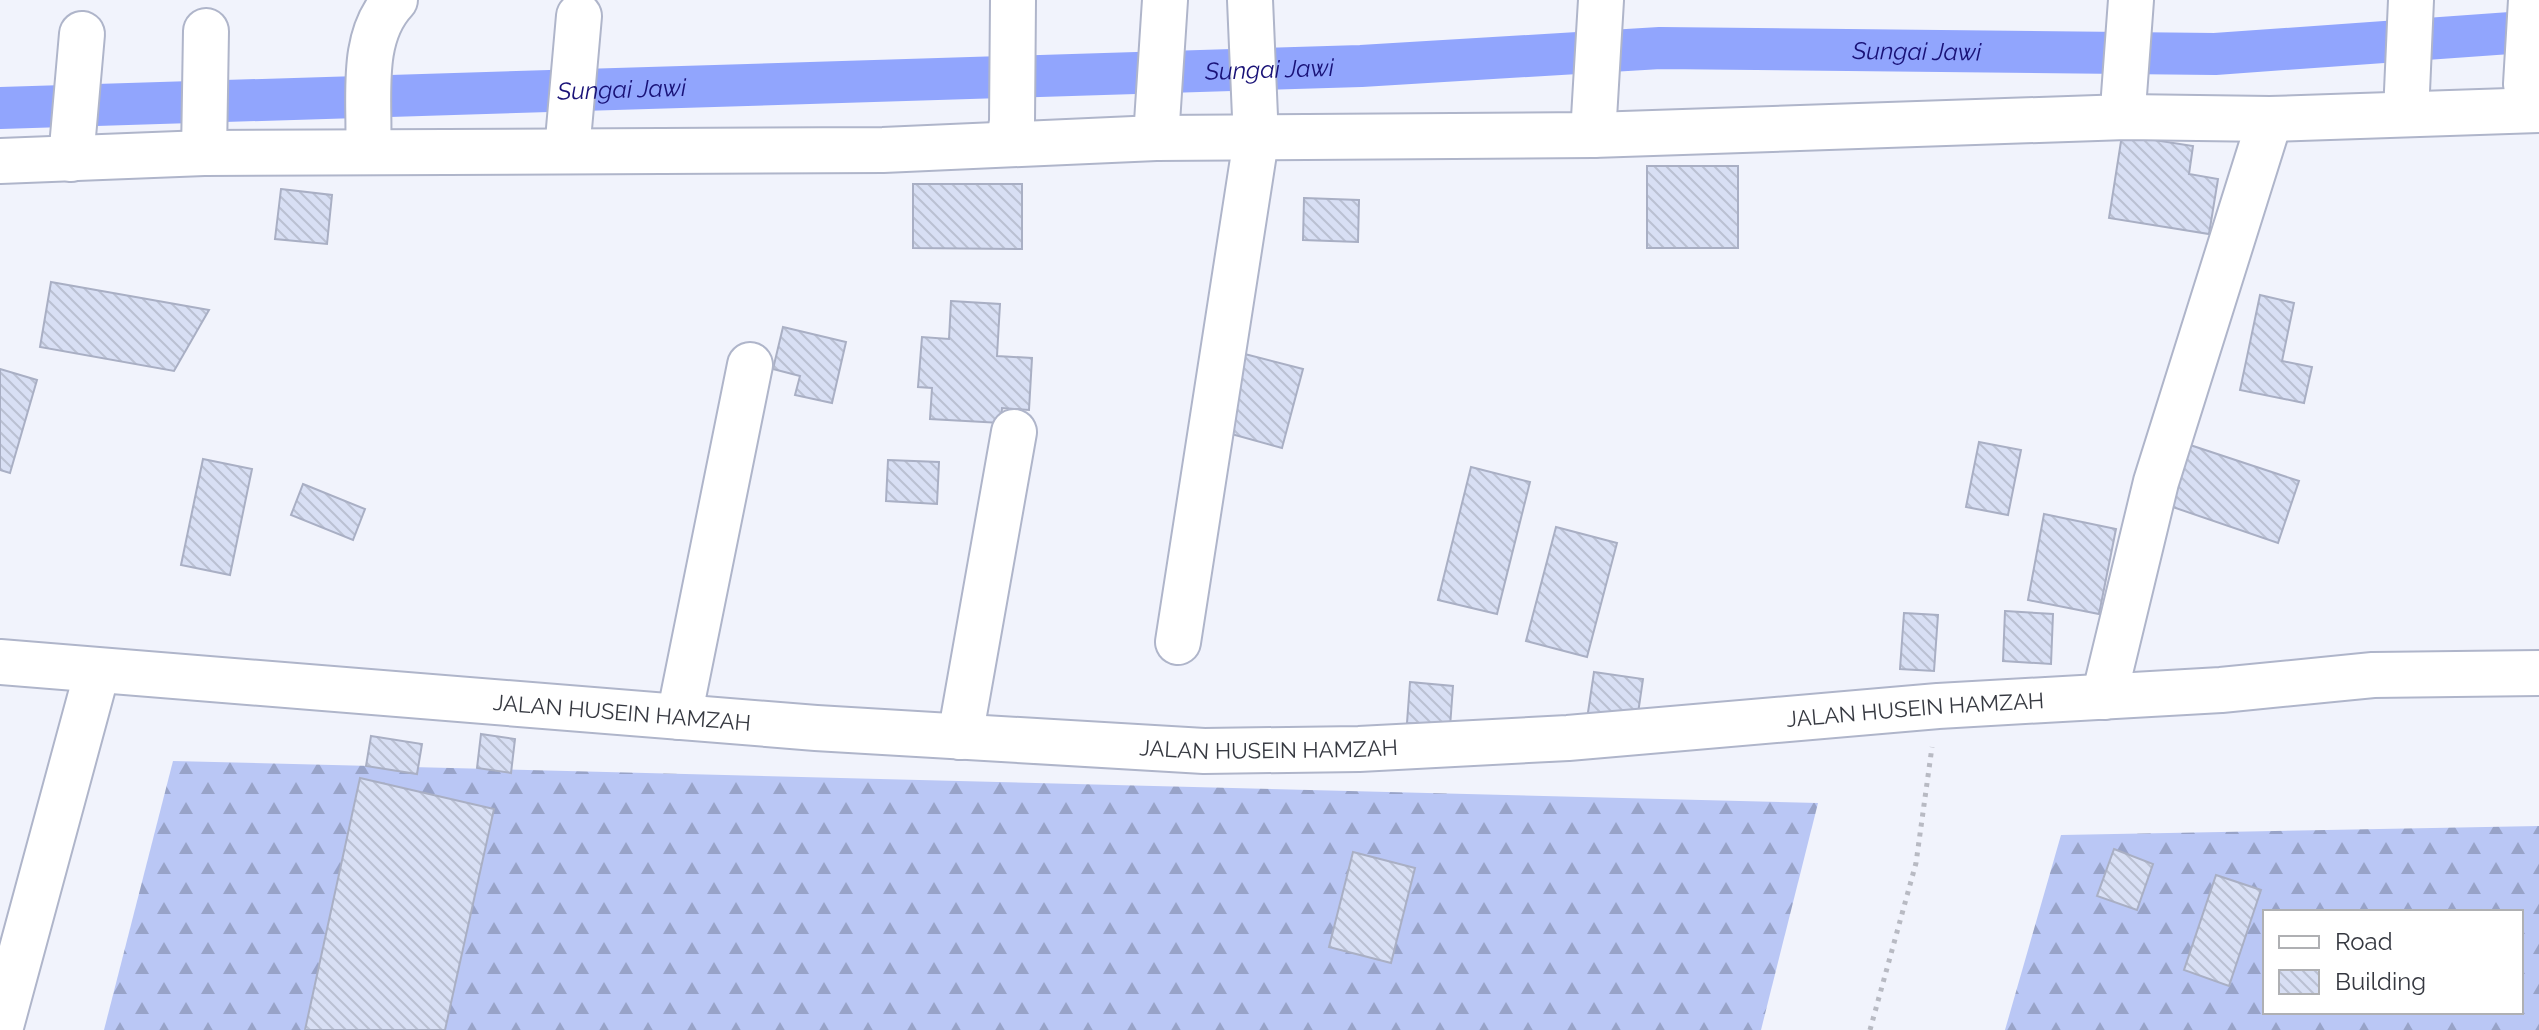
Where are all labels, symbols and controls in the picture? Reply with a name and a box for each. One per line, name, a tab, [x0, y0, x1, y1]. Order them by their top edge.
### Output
water label: Sungai Jawi	[1851, 36, 1982, 66]
water label: Sungai Jawi	[1204, 52, 1335, 85]
water label: Sungai Jawi	[556, 72, 687, 105]
street label: JALAN HUSEIN HAMZAH	[1785, 687, 2045, 732]
street label: JALAN HUSEIN HAMZAH	[492, 689, 752, 736]
street label: JALAN HUSEIN HAMZAH	[1139, 734, 1399, 764]
legend	[2263, 910, 2523, 1014]
text: Road	[2335, 927, 2393, 956]
text: Building	[2335, 967, 2426, 996]

